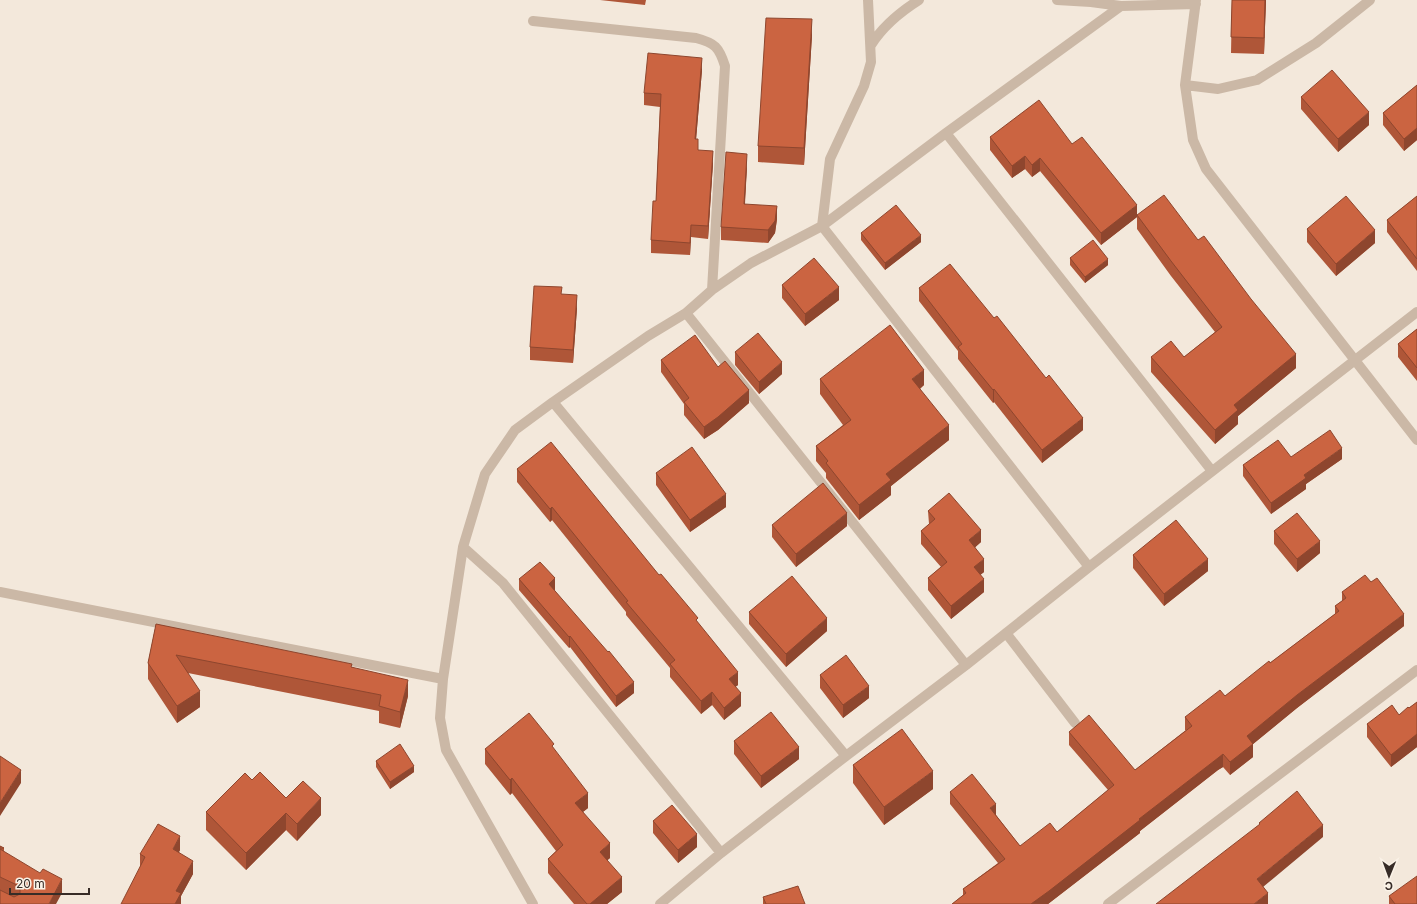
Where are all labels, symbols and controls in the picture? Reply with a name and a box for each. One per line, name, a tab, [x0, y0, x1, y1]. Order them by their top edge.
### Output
north arrow	[1369, 856, 1409, 896]
scale bar	[10, 870, 89, 896]
text: 20 m	[16, 876, 45, 891]
text: С	[1385, 879, 1393, 893]

